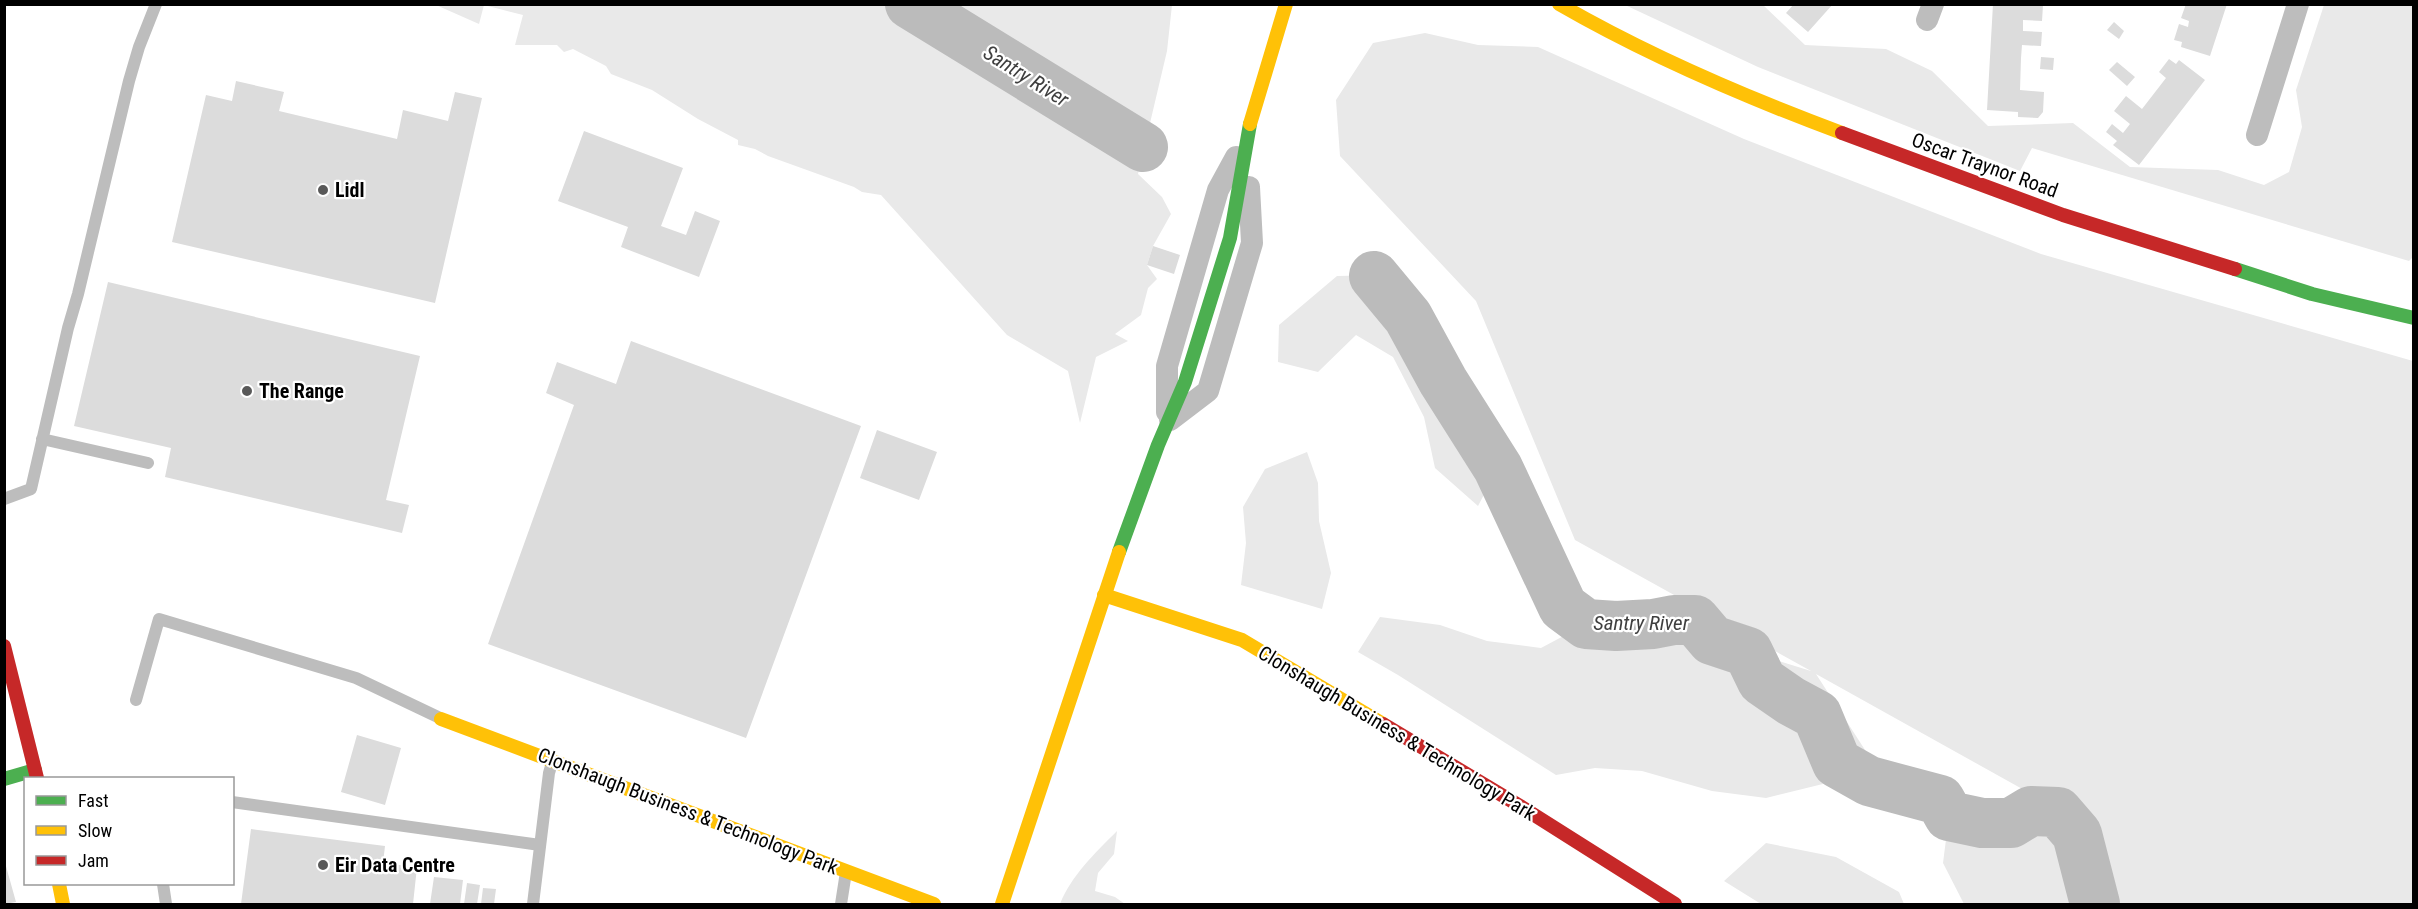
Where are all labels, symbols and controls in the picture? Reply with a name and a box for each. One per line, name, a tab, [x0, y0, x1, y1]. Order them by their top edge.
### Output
water label: Santry River	[979, 40, 1074, 112]
street label: Oscar Traynor Road	[1909, 127, 2061, 203]
place label: Lidl	[335, 178, 365, 202]
marker: Lidl	[316, 183, 330, 197]
place label: The Range	[259, 379, 344, 403]
marker: The Range	[240, 384, 254, 398]
water label: Santry River	[1593, 611, 1690, 635]
street label: Clonshaugh Business & Technology Park	[1254, 640, 1540, 826]
street label: Clonshaugh Business & Technology Park	[535, 743, 841, 879]
legend	[24, 777, 234, 885]
text: Fast	[78, 790, 109, 811]
text: Slow	[78, 820, 113, 841]
text: Jam	[78, 850, 109, 871]
place label: Eir Data Centre	[335, 853, 455, 877]
marker: Eir Data Centre	[316, 858, 330, 872]

